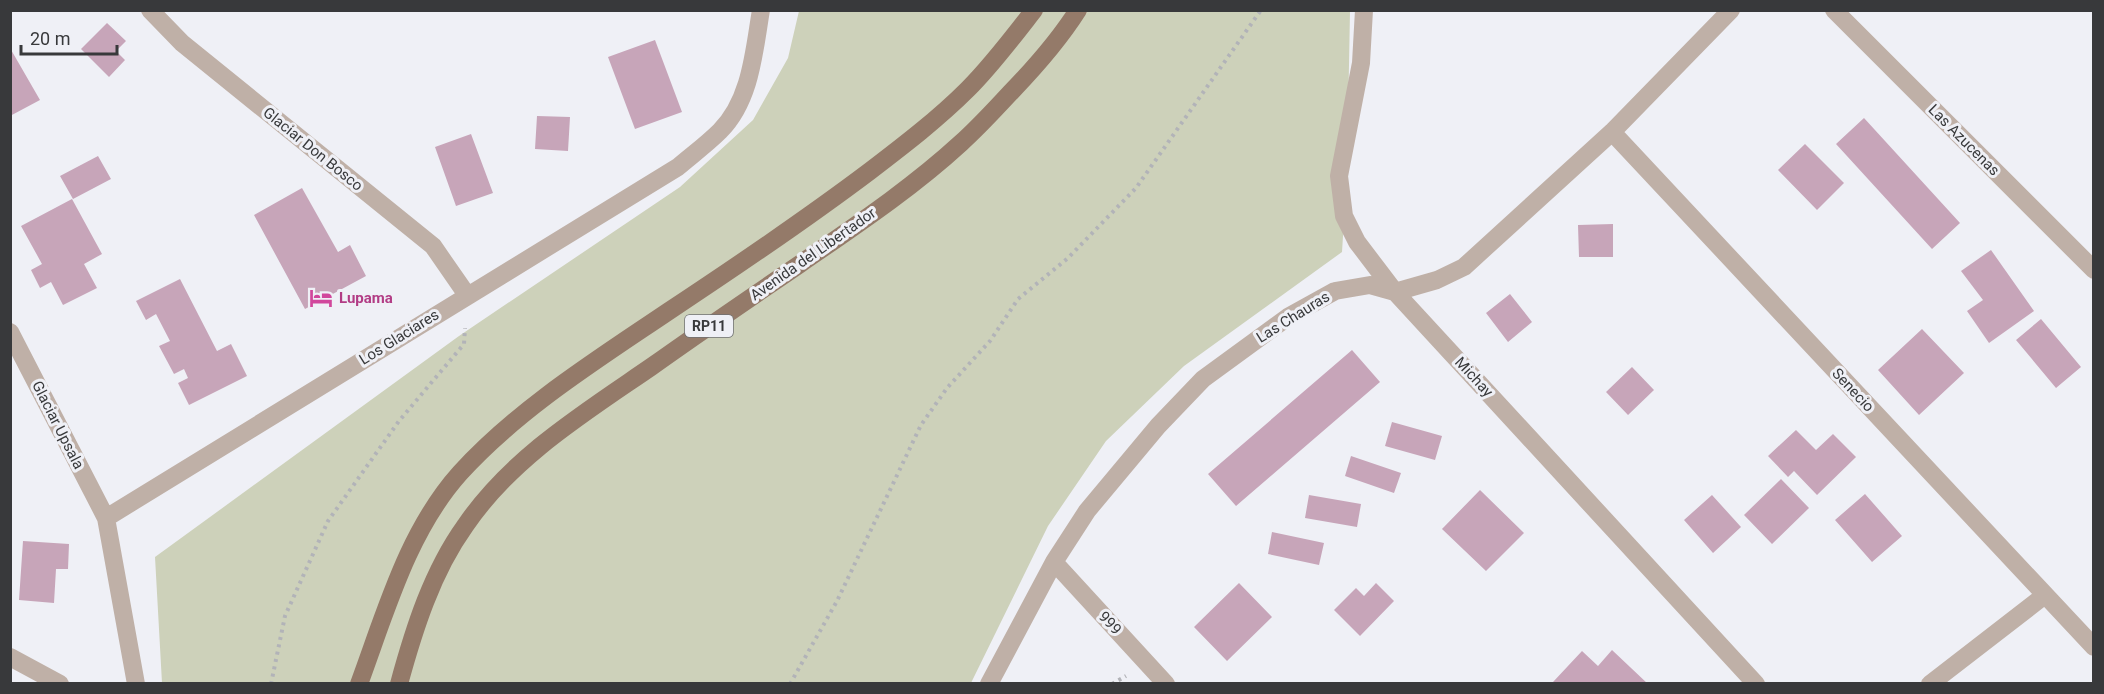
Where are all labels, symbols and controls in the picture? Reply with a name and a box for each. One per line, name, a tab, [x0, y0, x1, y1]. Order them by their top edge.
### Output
scale bar	[21, 18, 117, 56]
text: 20 m	[30, 28, 70, 49]
street label: Las Azucenas	[1925, 101, 2003, 179]
street label: Glaciar Don Bosco	[260, 103, 366, 195]
street label: Avenida del Libertador	[747, 204, 879, 304]
hotel icon: Lupama	[308, 285, 334, 311]
street label: Las Chauras	[1253, 287, 1333, 347]
place label: Lupama	[339, 289, 393, 307]
street label: Los Glaciares	[356, 305, 442, 369]
road number: RP11	[685, 315, 733, 337]
street label: Michay	[1451, 353, 1497, 401]
street label: Senecio	[1828, 364, 1878, 416]
street label: Glaciar Upsala	[28, 378, 88, 472]
street label: 999	[1095, 608, 1125, 638]

